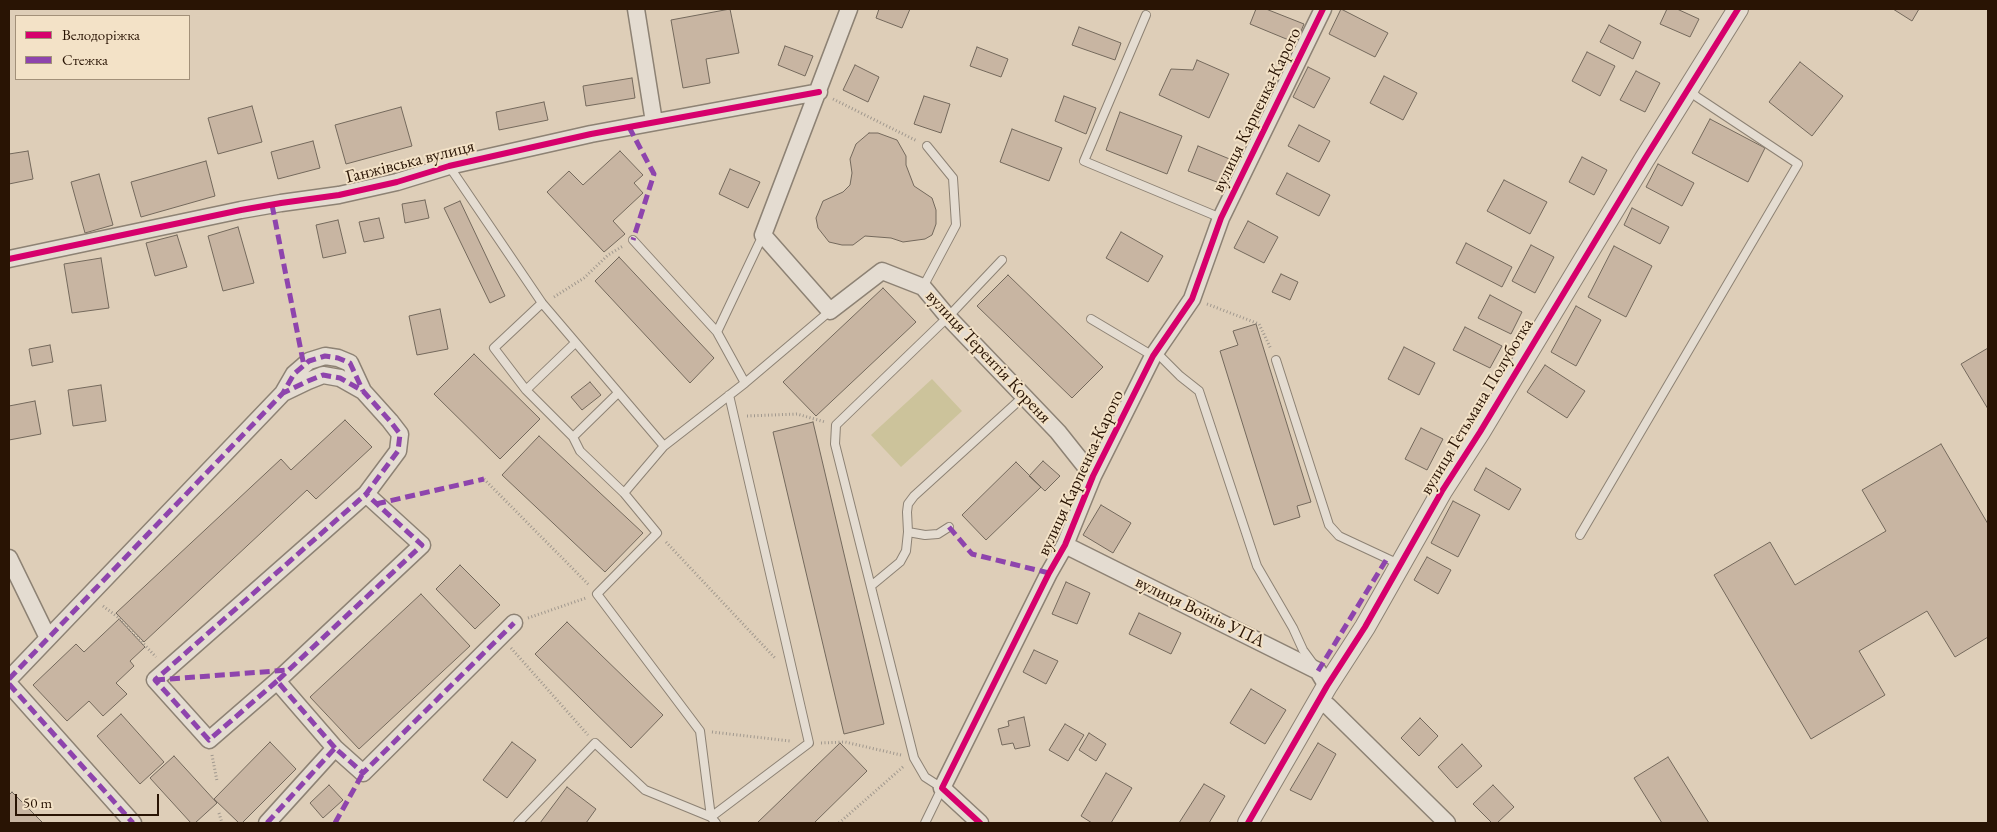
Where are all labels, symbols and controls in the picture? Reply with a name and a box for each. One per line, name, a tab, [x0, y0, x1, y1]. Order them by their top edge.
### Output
legend	[15, 15, 190, 80]
street label: вулиця Карпенка-Карого	[1208, 24, 1306, 196]
text: Велодоріжка	[62, 25, 140, 44]
text: Стежка	[62, 50, 108, 69]
street label: Ганжівська вулиця	[343, 136, 477, 188]
street label: вулиця Терентія Кореня	[921, 286, 1055, 428]
street label: вулиця Гетьмана Полуботка	[1416, 315, 1538, 499]
street label: вулиця Карпенка-Карого	[1033, 387, 1129, 559]
street label: вулиця Воїнів УПА	[1132, 571, 1268, 653]
scale bar	[18, 784, 161, 816]
text: 50 m	[23, 793, 52, 812]

